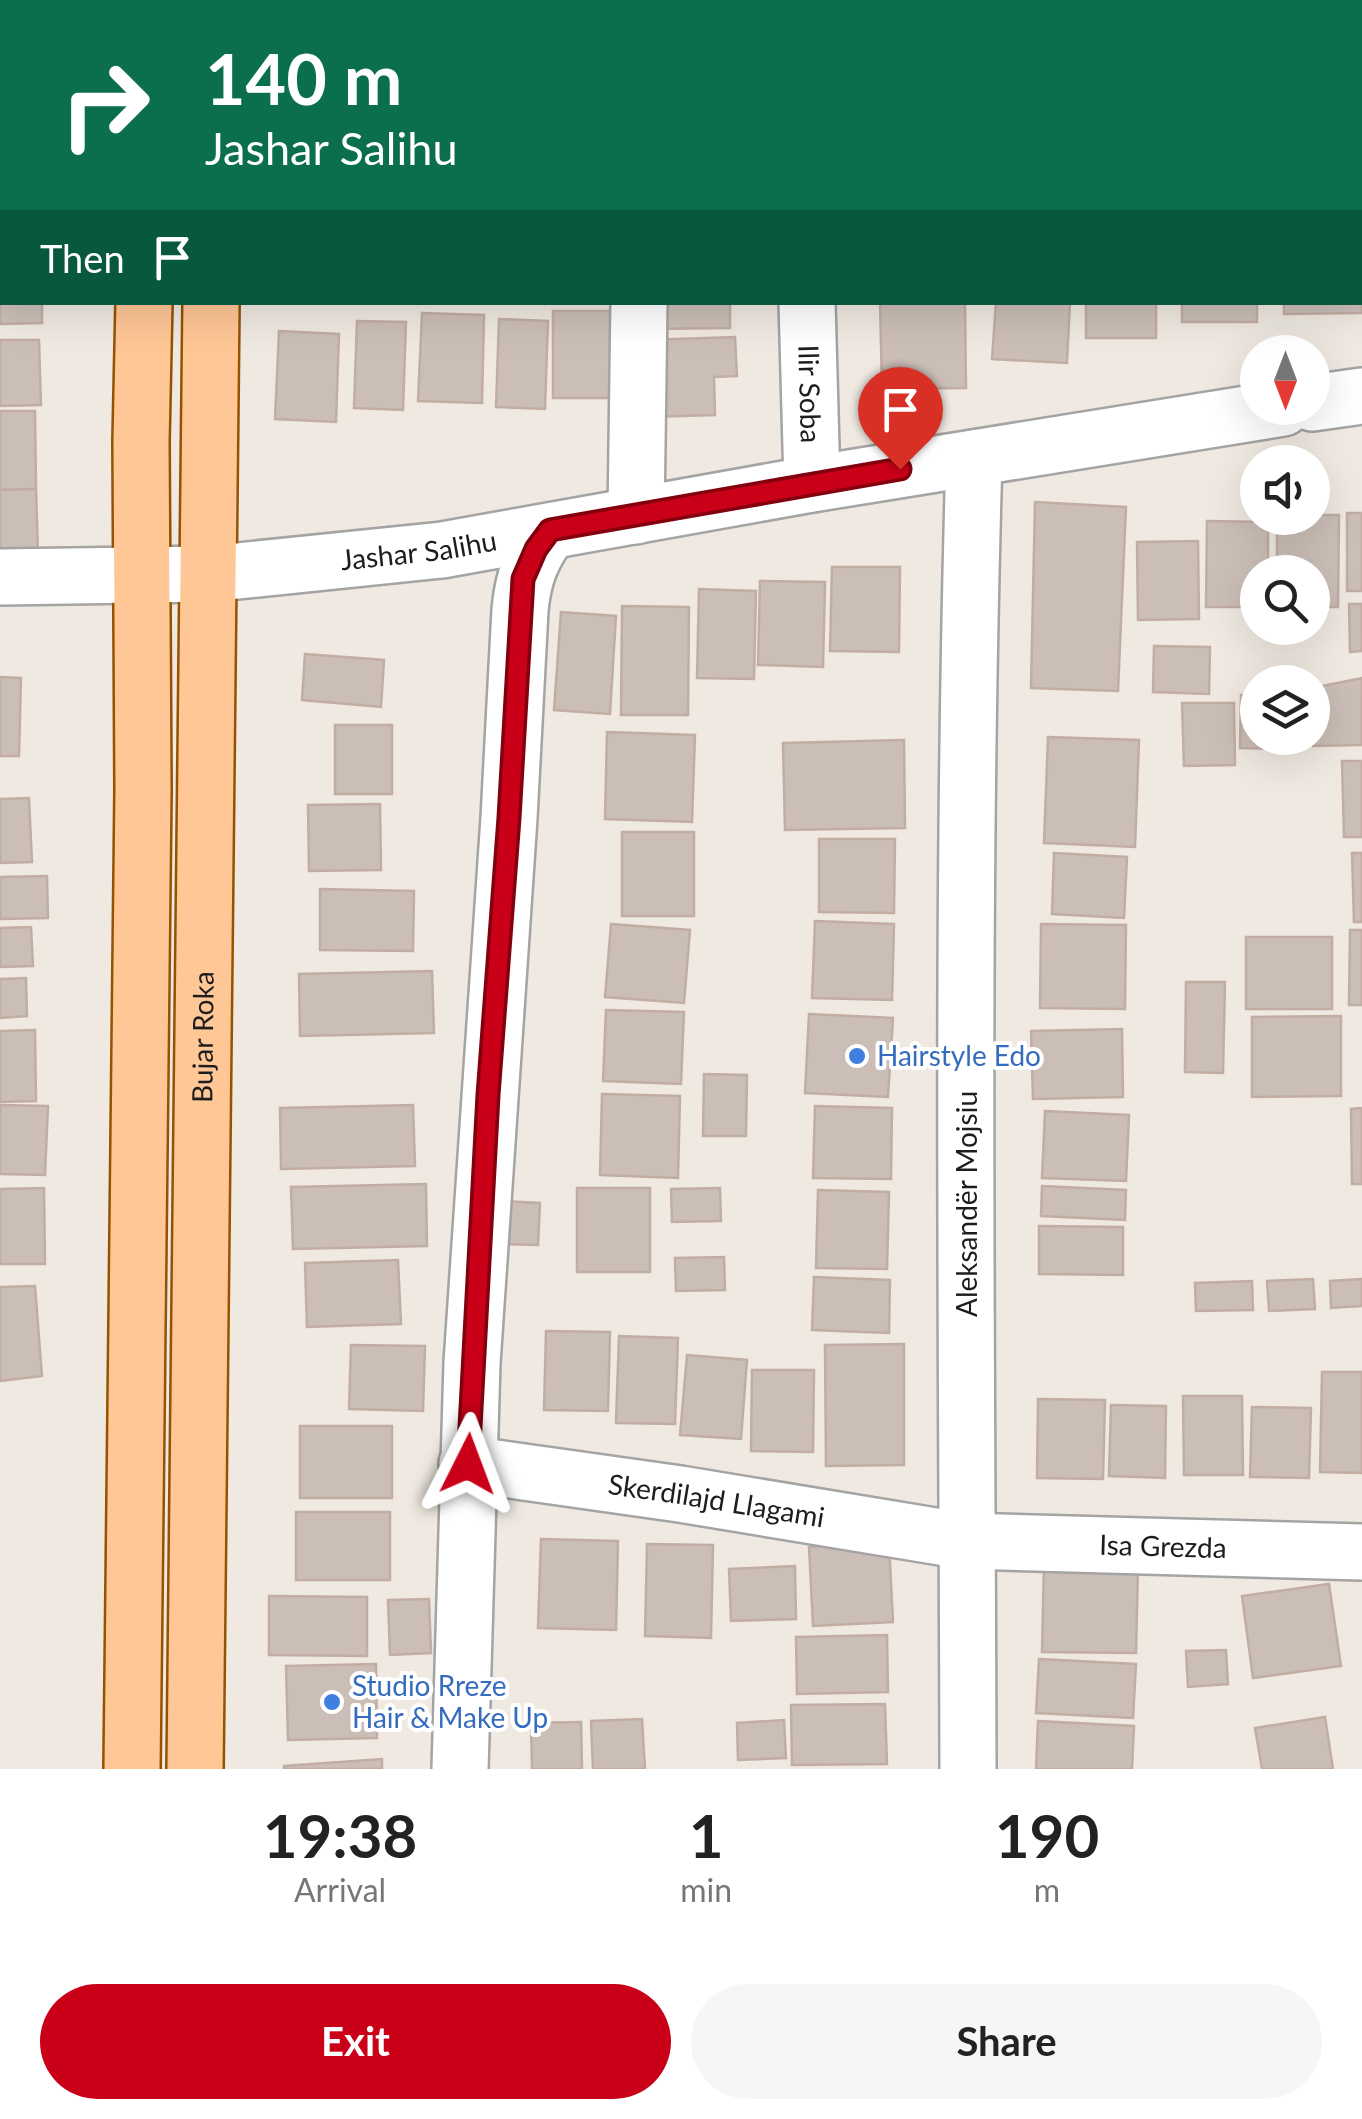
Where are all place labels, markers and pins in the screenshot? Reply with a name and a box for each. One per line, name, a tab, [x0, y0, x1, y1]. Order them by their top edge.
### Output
pin	[858, 367, 943, 470]
place label: Hairstyle Edo	[877, 1038, 1041, 1072]
marker: Hairstyle Edo	[846, 1045, 868, 1067]
place label: Studio Rreze Hair & Make Up	[352, 1668, 548, 1734]
marker: Studio Rreze Hair & Make Up	[321, 1691, 343, 1713]

